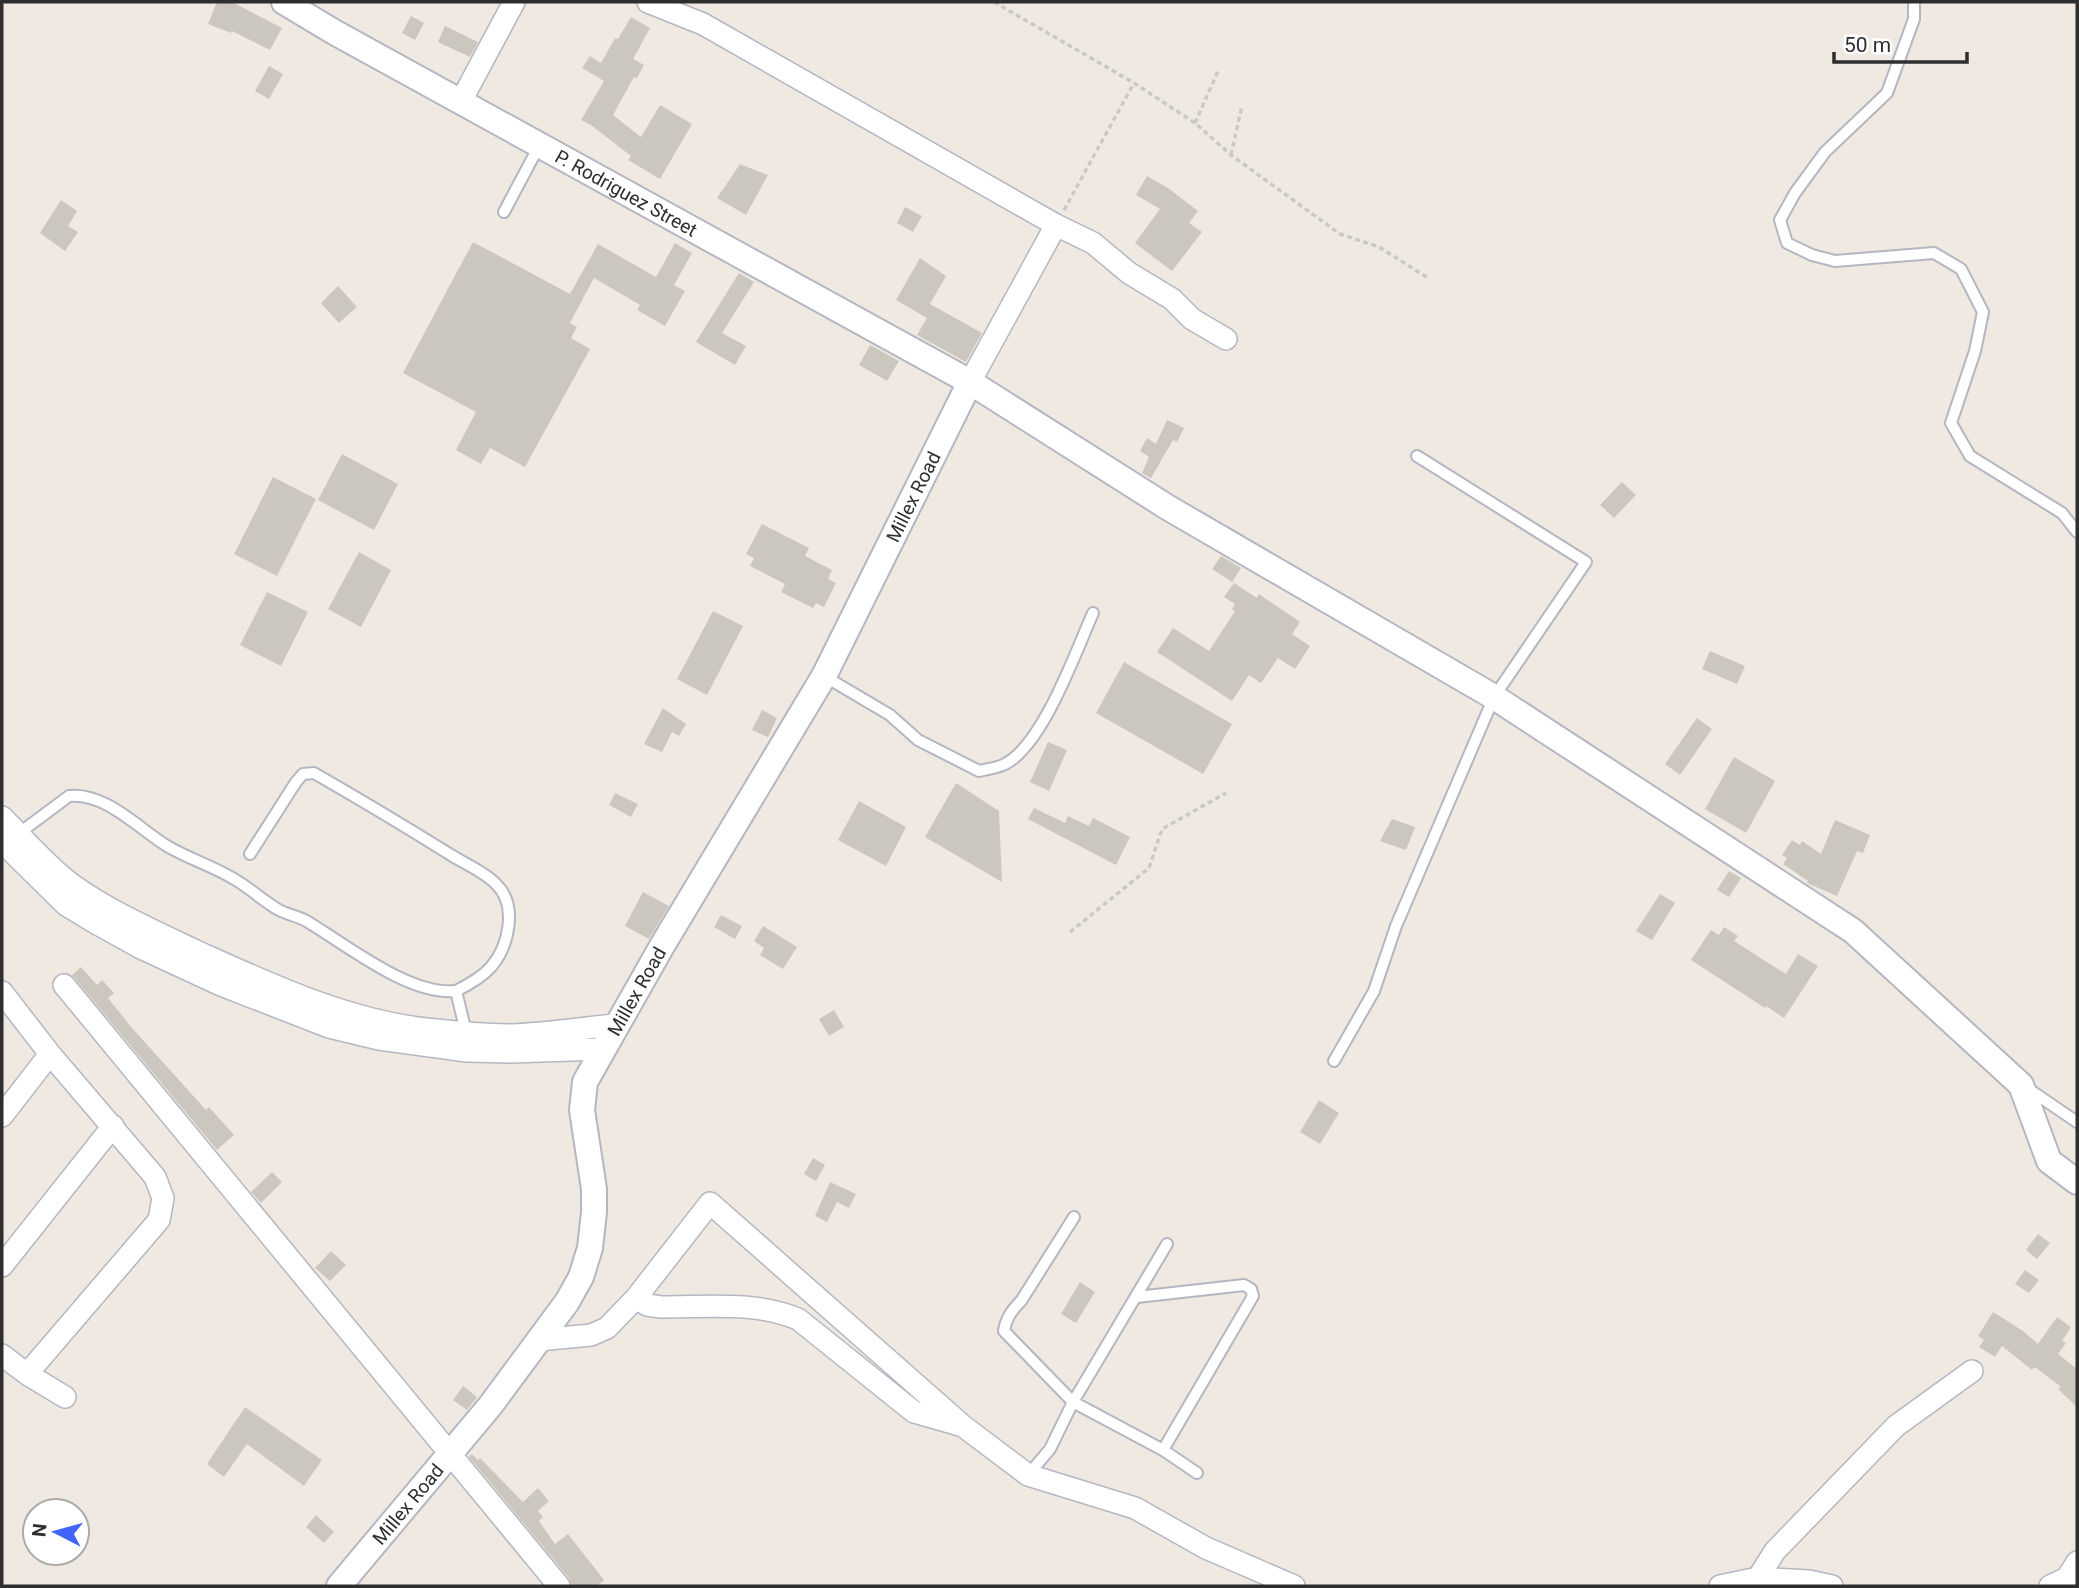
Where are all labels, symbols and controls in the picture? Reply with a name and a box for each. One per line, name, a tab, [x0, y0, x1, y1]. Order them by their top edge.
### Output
scale bar	[1834, 21, 1967, 65]
text: 50 m	[1844, 33, 1891, 57]
street label: P. Rodriguez Street	[551, 145, 701, 241]
street label: Millex Road	[881, 448, 945, 546]
street label: Millex Road	[602, 943, 671, 1040]
street label: Millex Road	[367, 1459, 448, 1549]
north arrow	[21, 1497, 91, 1567]
text: N	[27, 1522, 52, 1538]

